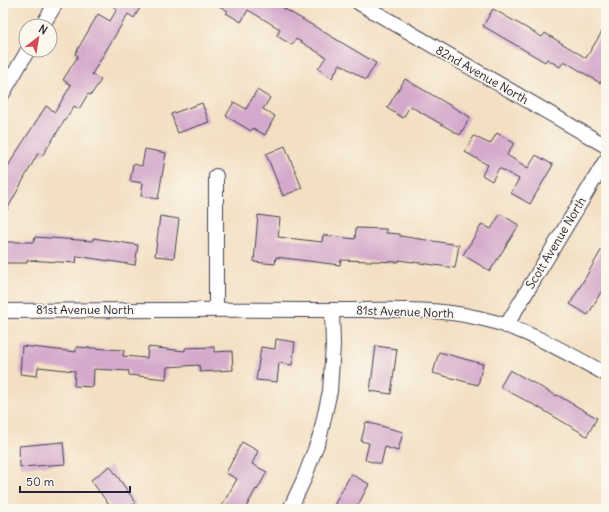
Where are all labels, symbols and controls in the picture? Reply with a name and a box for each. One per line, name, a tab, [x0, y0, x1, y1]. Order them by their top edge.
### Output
north arrow	[18, 18, 58, 58]
text: N	[36, 21, 50, 37]
street label: 82nd Avenue North	[433, 42, 531, 107]
street label: Scott Avenue North	[522, 194, 589, 291]
street label: 81st Avenue North	[36, 302, 134, 317]
street label: 81st Avenue North	[356, 302, 454, 321]
scale bar	[20, 468, 130, 494]
text: 50 m	[26, 474, 55, 489]

